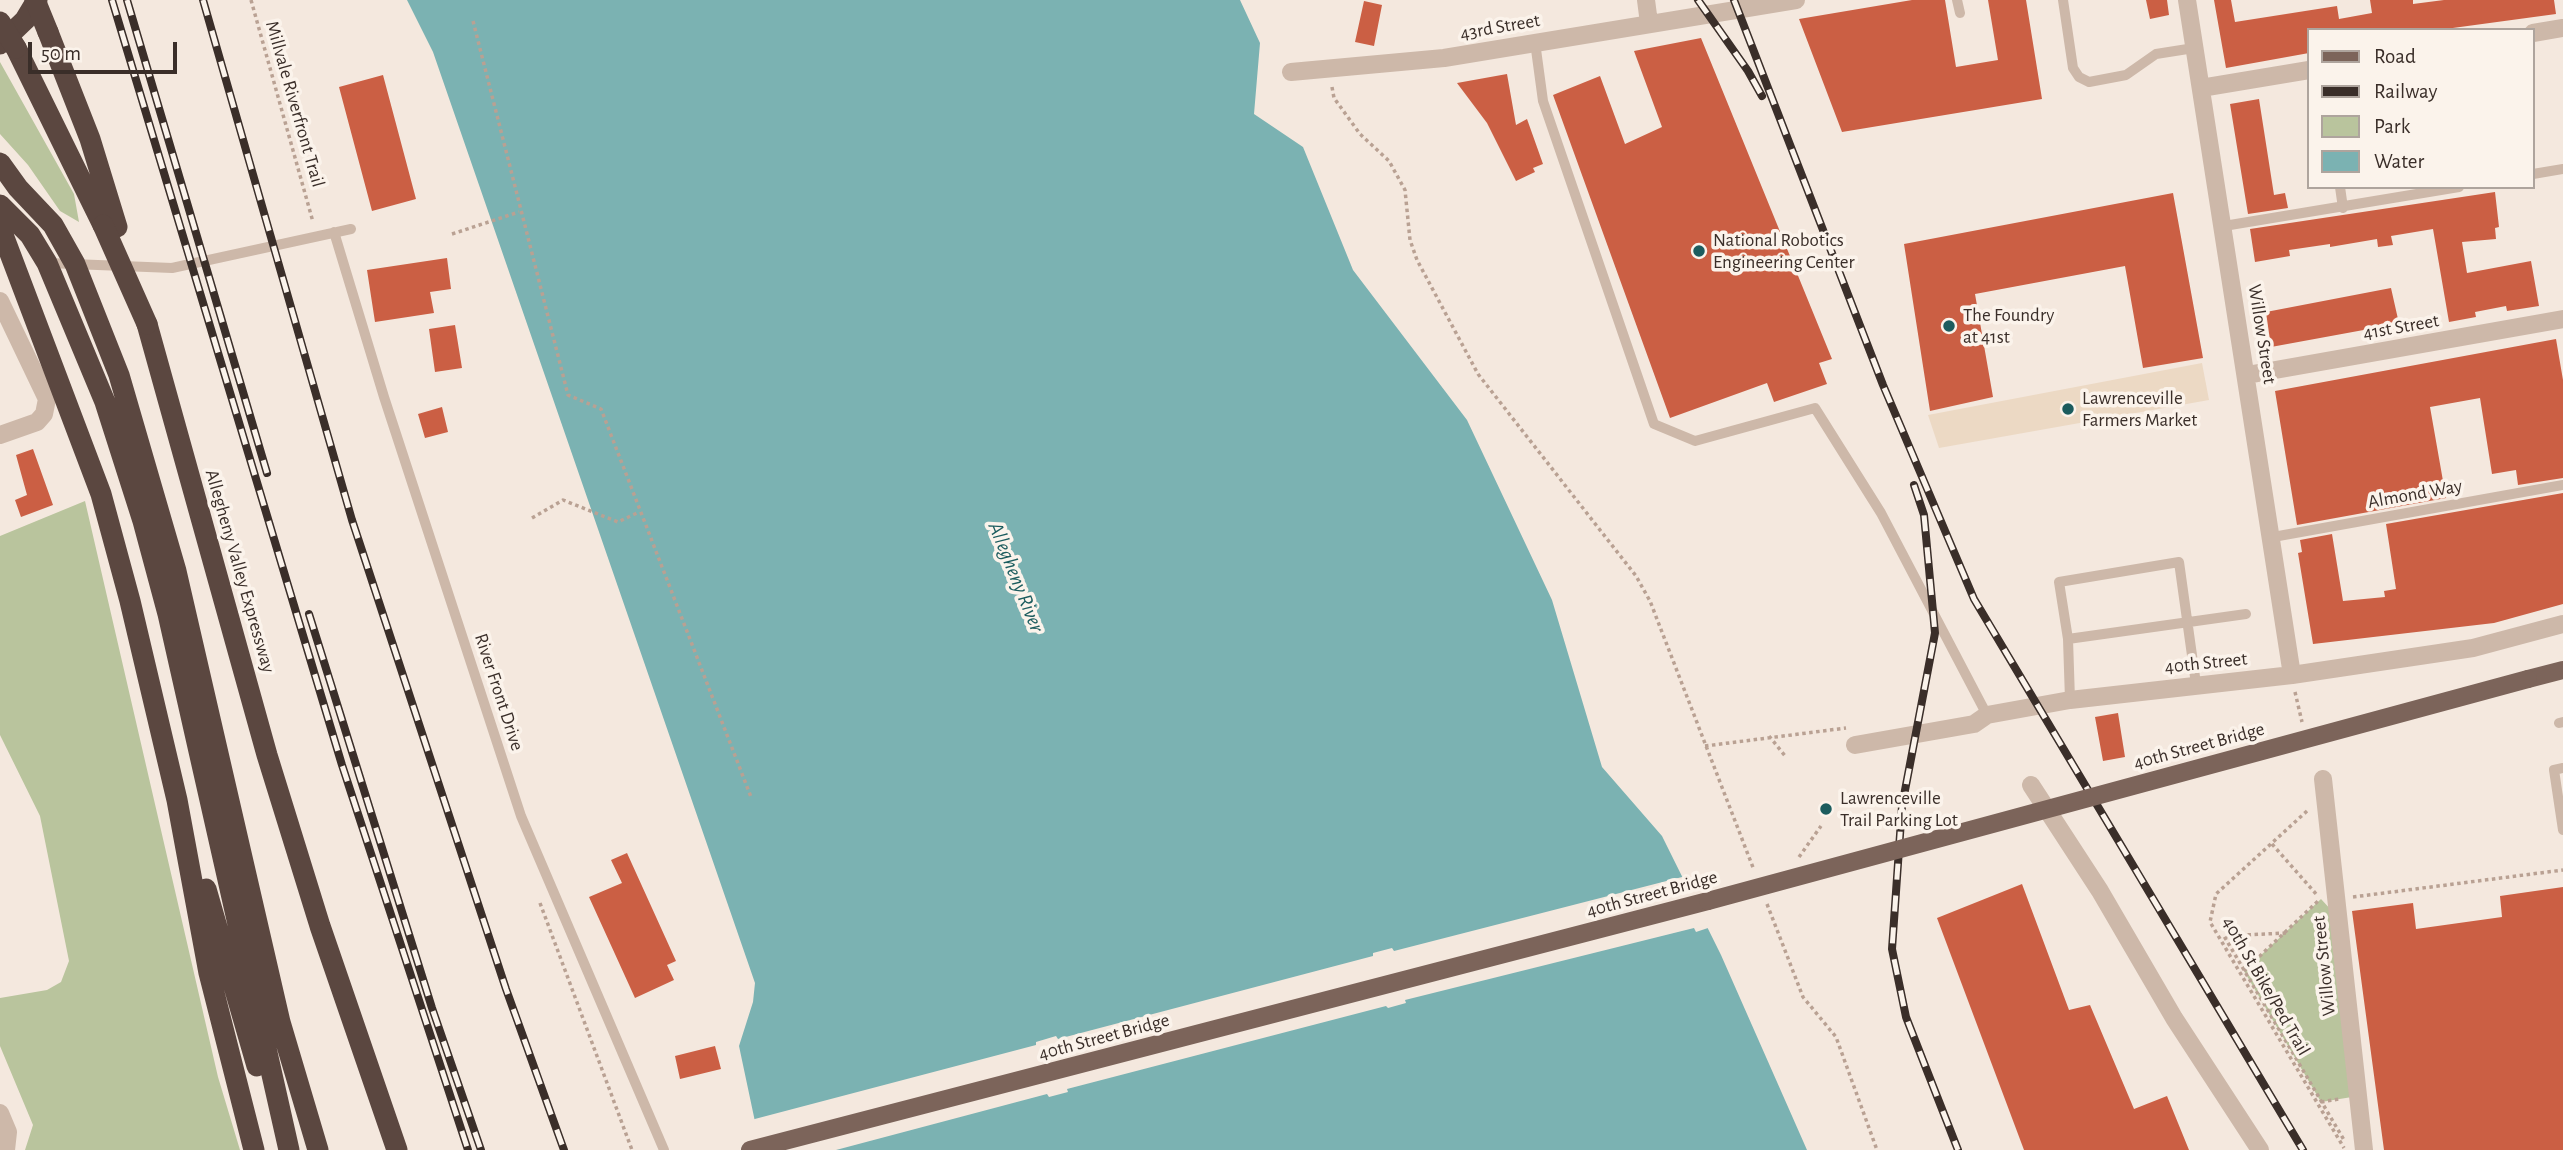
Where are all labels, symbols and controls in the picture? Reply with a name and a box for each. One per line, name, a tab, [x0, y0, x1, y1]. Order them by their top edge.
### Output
street label: 43rd Street	[1458, 9, 1542, 45]
street label: Millvale Riverfront Trail	[260, 18, 330, 190]
scale bar	[32, 28, 180, 72]
legend	[2308, 28, 2535, 189]
text: 50 m	[41, 43, 81, 64]
text: Road	[2374, 46, 2416, 67]
text: Railway	[2374, 81, 2437, 102]
text: Park	[2374, 116, 2410, 137]
text: Water	[2374, 151, 2424, 172]
place label: National Robotics Engineering Center	[1713, 229, 1855, 273]
marker: National Robotics Engineering Center	[1691, 243, 1707, 259]
street label: Willow Street	[2243, 282, 2281, 386]
place label: The Foundry at 41st	[1963, 304, 2054, 348]
street label: 41st Street	[2361, 309, 2441, 345]
marker: The Foundry at 41st	[1941, 318, 1957, 334]
place label: Lawrenceville Farmers Market	[2082, 387, 2197, 431]
marker: Lawrenceville Farmers Market	[2060, 401, 2076, 417]
street label: Allegheny Valley Expressway	[200, 467, 280, 675]
street label: Almond Way	[2366, 474, 2464, 514]
water label: Allegheny River	[983, 518, 1049, 636]
street label: River Front Drive	[469, 630, 529, 754]
street label: 40th Street	[2164, 647, 2248, 679]
street label: 40th Street Bridge	[2131, 718, 2267, 774]
place label: Lawrenceville Trail Parking Lot	[1840, 787, 1958, 831]
marker: Lawrenceville Trail Parking Lot	[1818, 801, 1834, 817]
street label: 40th Street Bridge	[1584, 866, 1720, 922]
street label: 40th St Bike/Ped Trail	[2217, 912, 2315, 1060]
street label: Willow Street	[2307, 915, 2341, 1017]
street label: 40th Street Bridge	[1036, 1009, 1172, 1065]

